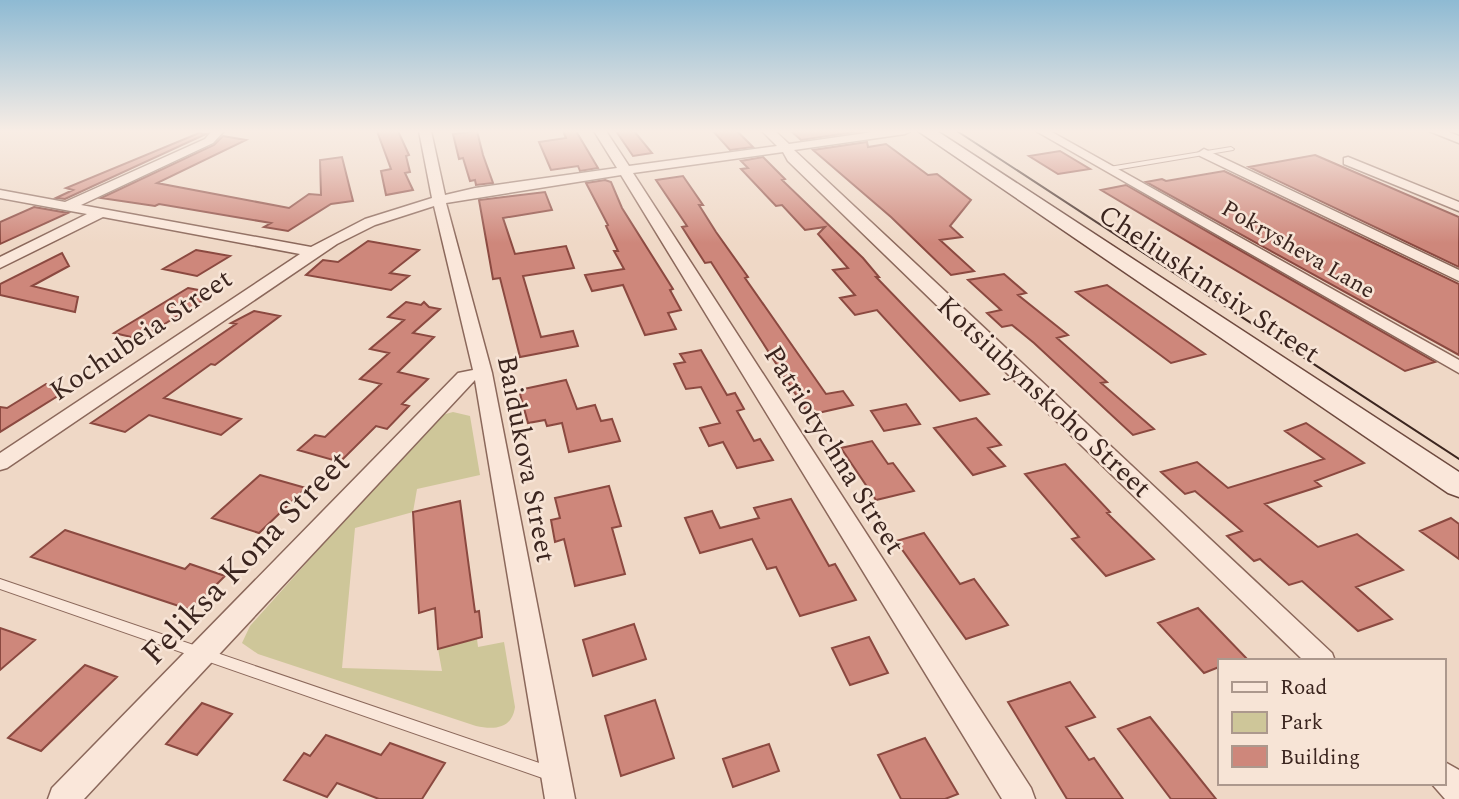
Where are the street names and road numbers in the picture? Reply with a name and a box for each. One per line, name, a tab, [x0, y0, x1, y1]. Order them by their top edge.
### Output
street label: Pokrysheva Lane	[1215, 192, 1381, 308]
street label: Cheliuskintsiv Street	[1089, 194, 1329, 375]
street label: Kochubeia Street	[41, 258, 241, 412]
street label: Kotsiubynskoho Street	[927, 286, 1161, 509]
street label: Patriotychna Street	[752, 337, 916, 563]
street label: Baidukova Street	[485, 352, 567, 566]
street label: Feliksa Kona Street	[130, 439, 362, 677]

